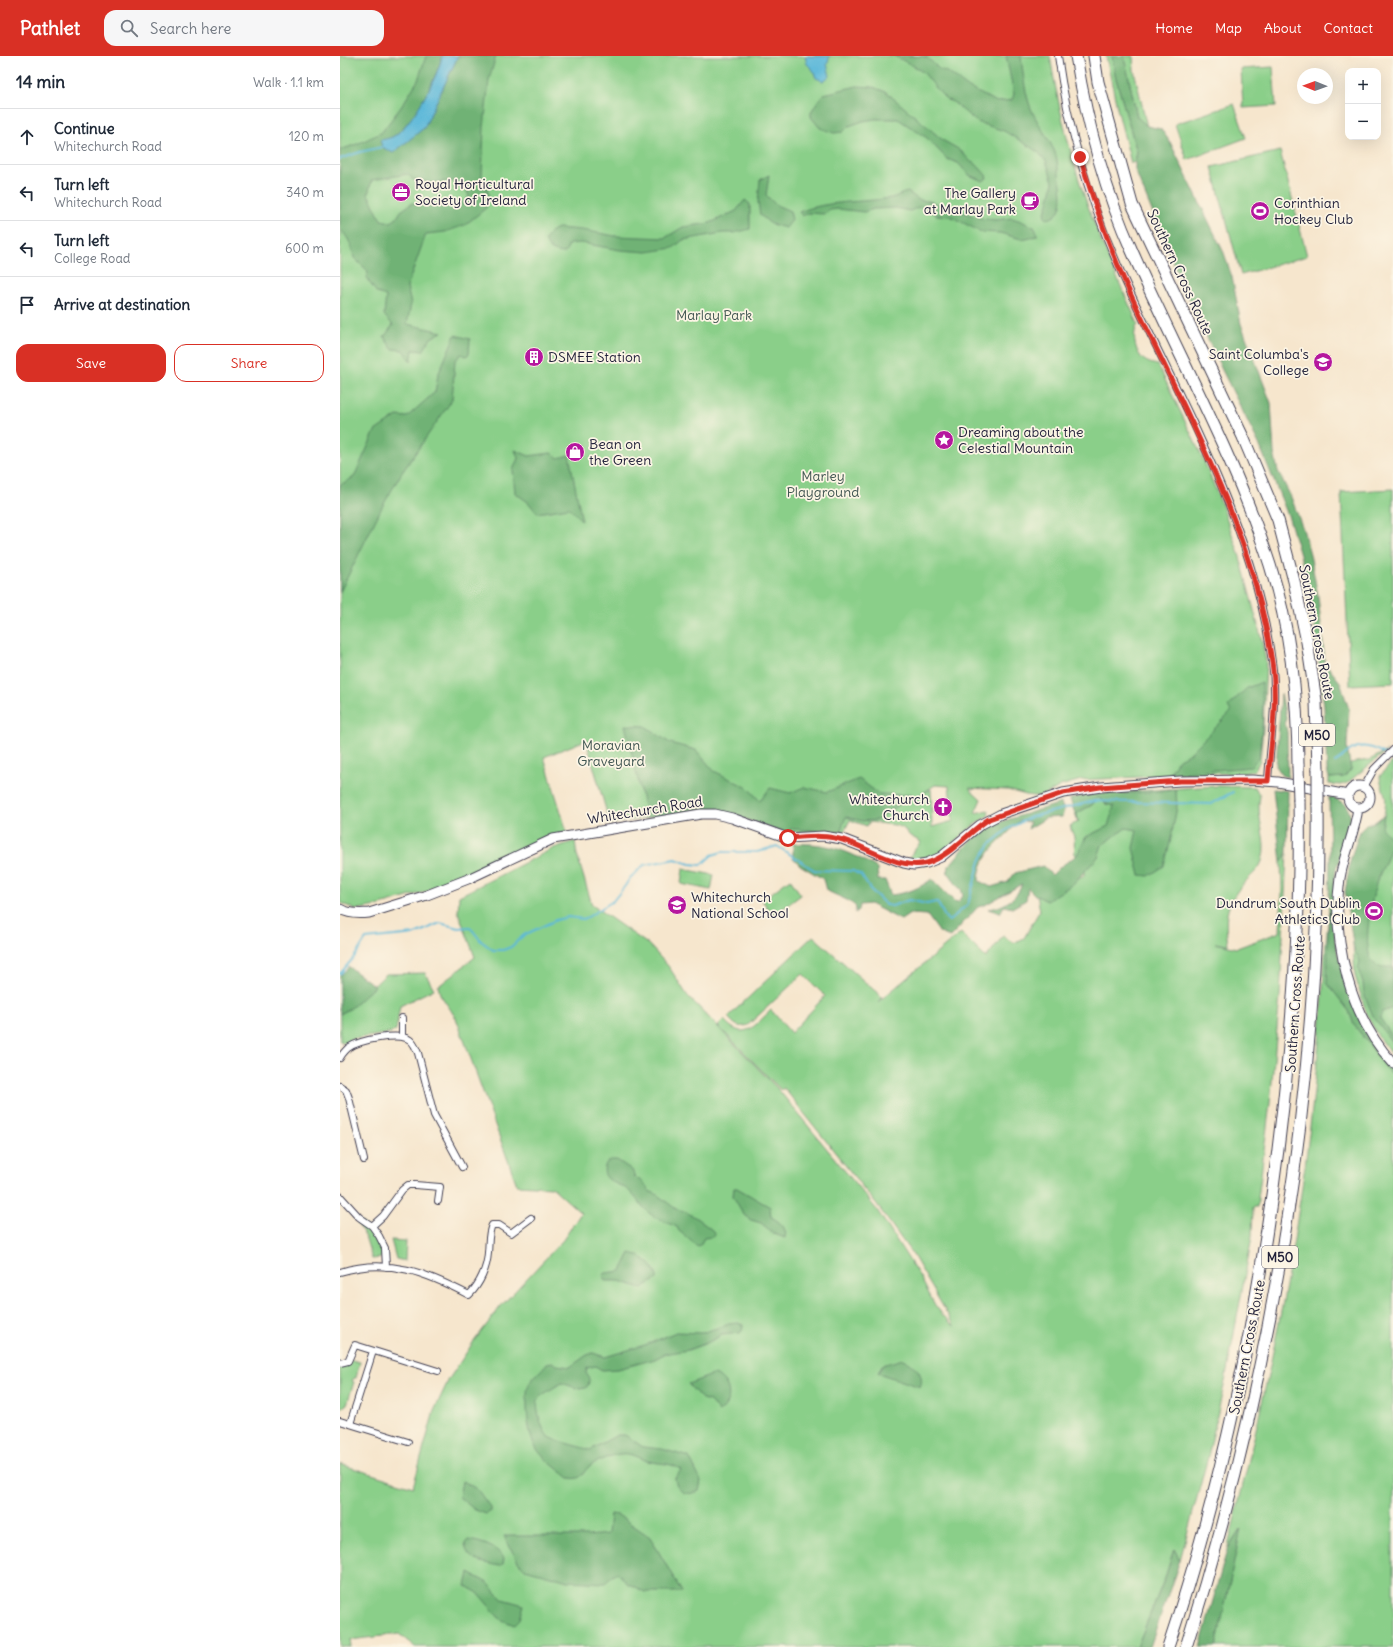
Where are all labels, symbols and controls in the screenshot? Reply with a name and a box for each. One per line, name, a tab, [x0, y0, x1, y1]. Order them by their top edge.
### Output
search box	[104, 10, 384, 46]
text: Pathlet	[20, 16, 80, 40]
icon: search	[118, 17, 140, 39]
text: Search here	[150, 19, 231, 38]
text: Home	[1155, 19, 1193, 37]
text: Map	[1215, 19, 1242, 37]
text: About	[1264, 19, 1302, 37]
text: Contact	[1324, 19, 1373, 37]
north arrow	[1297, 68, 1333, 104]
map controls	[1345, 68, 1381, 140]
button: +	[1345, 68, 1381, 104]
text: 14 min	[16, 71, 65, 93]
text: Walk · 1.1 km	[253, 74, 324, 91]
button: −	[1345, 104, 1381, 140]
text: Continue	[54, 119, 115, 138]
icon: ahead	[16, 126, 38, 148]
text: 120 m	[289, 128, 324, 145]
text: Whitechurch Road	[54, 138, 162, 155]
route end	[1071, 148, 1089, 166]
text: Turn left	[54, 175, 109, 194]
place label: Royal Horticultural Society of Ireland	[415, 175, 534, 209]
office icon: Royal Horticultural Society of Ireland	[390, 181, 412, 203]
icon: left	[16, 182, 38, 204]
text: 340 m	[286, 184, 324, 201]
place label: The Gallery at Marlay Park	[924, 184, 1016, 218]
cafe icon: The Gallery at Marlay Park	[1019, 190, 1041, 212]
text: Whitechurch Road	[54, 194, 162, 211]
place label: Corinthian Hockey Club	[1274, 194, 1353, 228]
sports icon: Corinthian Hockey Club	[1249, 200, 1271, 222]
street label: Southern Cross Route	[1143, 206, 1217, 338]
text: Turn left	[54, 231, 109, 250]
icon: left	[16, 238, 38, 260]
text: 600 m	[285, 240, 324, 257]
text: College Road	[54, 250, 130, 267]
icon: arrive	[16, 294, 38, 316]
text: Arrive at destination	[54, 295, 190, 314]
park label: Marlay Park	[676, 306, 752, 324]
button: Save	[16, 344, 166, 382]
button: Share	[174, 344, 324, 382]
place label: Saint Columba's College	[1209, 345, 1309, 379]
building icon: DSMEE Station	[523, 346, 545, 368]
place label: DSMEE Station	[548, 348, 641, 366]
school or university icon: Saint Columba's College	[1312, 351, 1334, 373]
place label: Dreaming about the Celestial Mountain	[958, 423, 1084, 457]
place icon: Dreaming about the Celestial Mountain	[933, 429, 955, 451]
place label: Bean on the Green	[589, 435, 651, 469]
shop icon: Bean on the Green	[564, 441, 586, 463]
park label: Marley Playground	[786, 467, 860, 501]
street label: Southern Cross Route	[1295, 563, 1339, 701]
road number: M50	[1299, 724, 1335, 746]
park label: Moravian Graveyard	[577, 736, 645, 770]
place label: Whitechurch Church	[849, 790, 929, 824]
street label: Whitechurch Road	[586, 792, 704, 828]
church icon: Whitechurch Church	[932, 796, 954, 818]
route start	[779, 829, 797, 847]
place label: Whitechurch National School	[691, 888, 789, 922]
school or university icon: Whitechurch National School	[666, 894, 688, 916]
place label: Dundrum South Dublin Athletics Club	[1216, 894, 1360, 928]
sports icon: Dundrum South Dublin Athletics Club	[1363, 900, 1385, 922]
street label: Southern Cross Route	[1281, 935, 1309, 1073]
road number: M50	[1262, 1246, 1298, 1268]
street label: Southern Cross Route	[1225, 1278, 1269, 1416]

